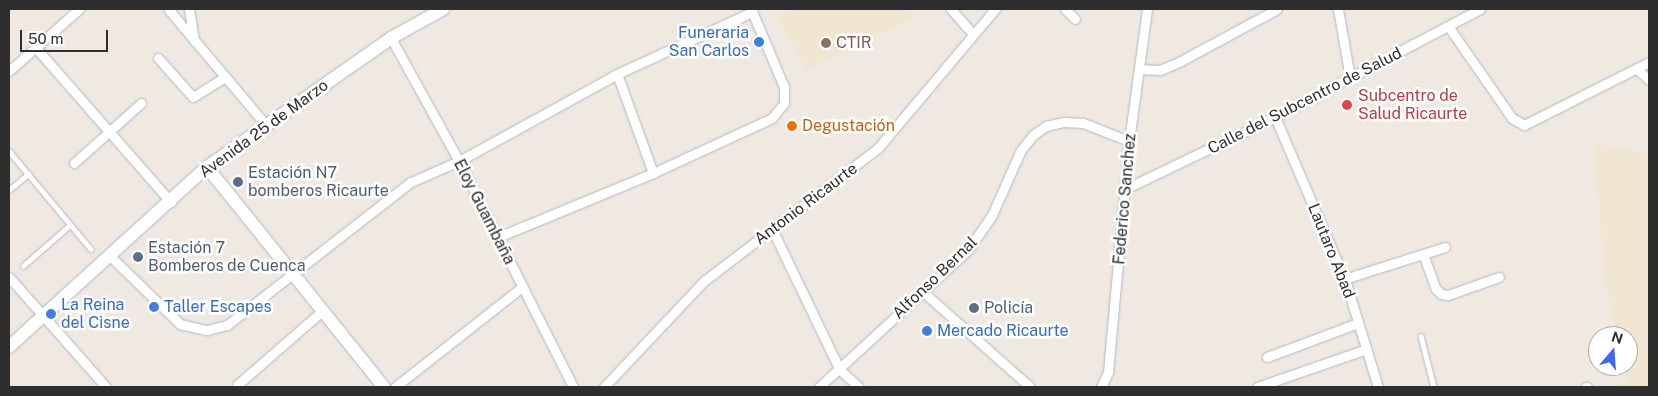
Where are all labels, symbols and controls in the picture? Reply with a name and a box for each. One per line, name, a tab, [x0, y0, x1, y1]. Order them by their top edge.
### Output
scale bar	[22, 20, 110, 52]
place label: Funeraria San Carlos	[669, 23, 749, 61]
text: 50 m	[28, 30, 63, 47]
place label: CTIR	[836, 33, 872, 53]
marker: Funeraria San Carlos	[753, 36, 765, 48]
marker: CTIR	[820, 37, 832, 49]
street label: Calle del Subcentro de Salud	[1204, 43, 1406, 159]
street label: Avenida 25 de Marzo	[196, 76, 332, 182]
place label: Subcentro de Salud Ricaurte	[1358, 86, 1467, 124]
marker: Subcentro de Salud Ricaurte	[1340, 98, 1354, 112]
place label: Degustación	[802, 116, 895, 136]
marker: Degustación	[786, 120, 798, 132]
street label: Federico Sanchez	[1110, 132, 1140, 266]
street label: Eloy Guambaña	[449, 156, 519, 268]
street label: Antonio Ricaurte	[751, 159, 861, 249]
place label: Estación N7 bomberos Ricaurte	[248, 163, 389, 201]
marker: Estación N7 bomberos Ricaurte	[232, 176, 244, 188]
street label: Lautaro Abad	[1303, 201, 1359, 301]
street label: Alfonso Bernal	[889, 233, 981, 323]
place label: Estación 7 Bomberos de Cuenca	[148, 238, 306, 276]
marker: Estación 7 Bomberos de Cuenca	[132, 251, 144, 263]
place label: La Reina del Cisne	[61, 295, 130, 333]
place label: Taller Escapes	[164, 297, 272, 317]
place label: Policía	[984, 298, 1033, 318]
marker: Taller Escapes	[148, 301, 160, 313]
marker: Policía	[968, 302, 980, 314]
marker: La Reina del Cisne	[45, 308, 57, 320]
place label: Mercado Ricaurte	[937, 321, 1069, 341]
marker: Mercado Ricaurte	[921, 325, 933, 337]
north arrow	[1588, 326, 1638, 376]
text: N	[1610, 328, 1625, 347]

